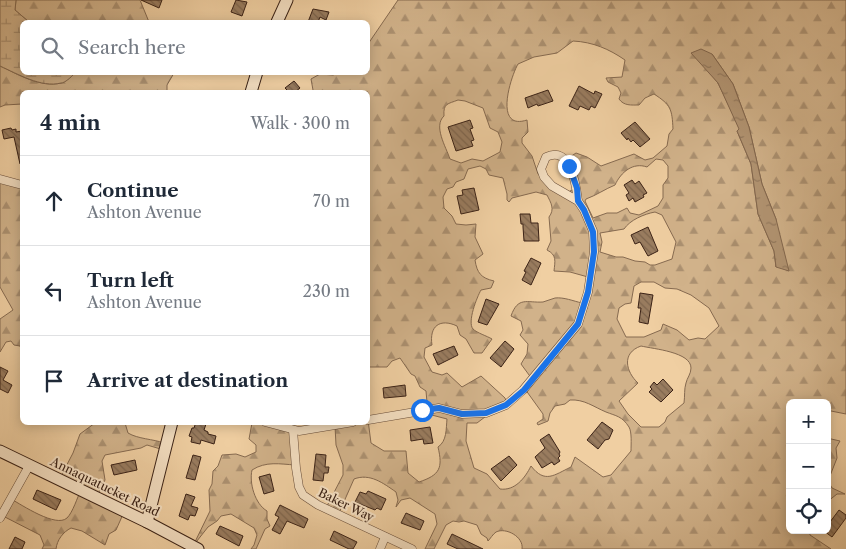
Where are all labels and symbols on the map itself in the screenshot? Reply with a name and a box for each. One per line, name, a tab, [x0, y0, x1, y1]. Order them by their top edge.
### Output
route end	[558, 155, 581, 178]
route start	[411, 399, 434, 422]
street label: Annaquatucket Road	[47, 453, 163, 520]
street label: Baker Way	[316, 485, 377, 525]

